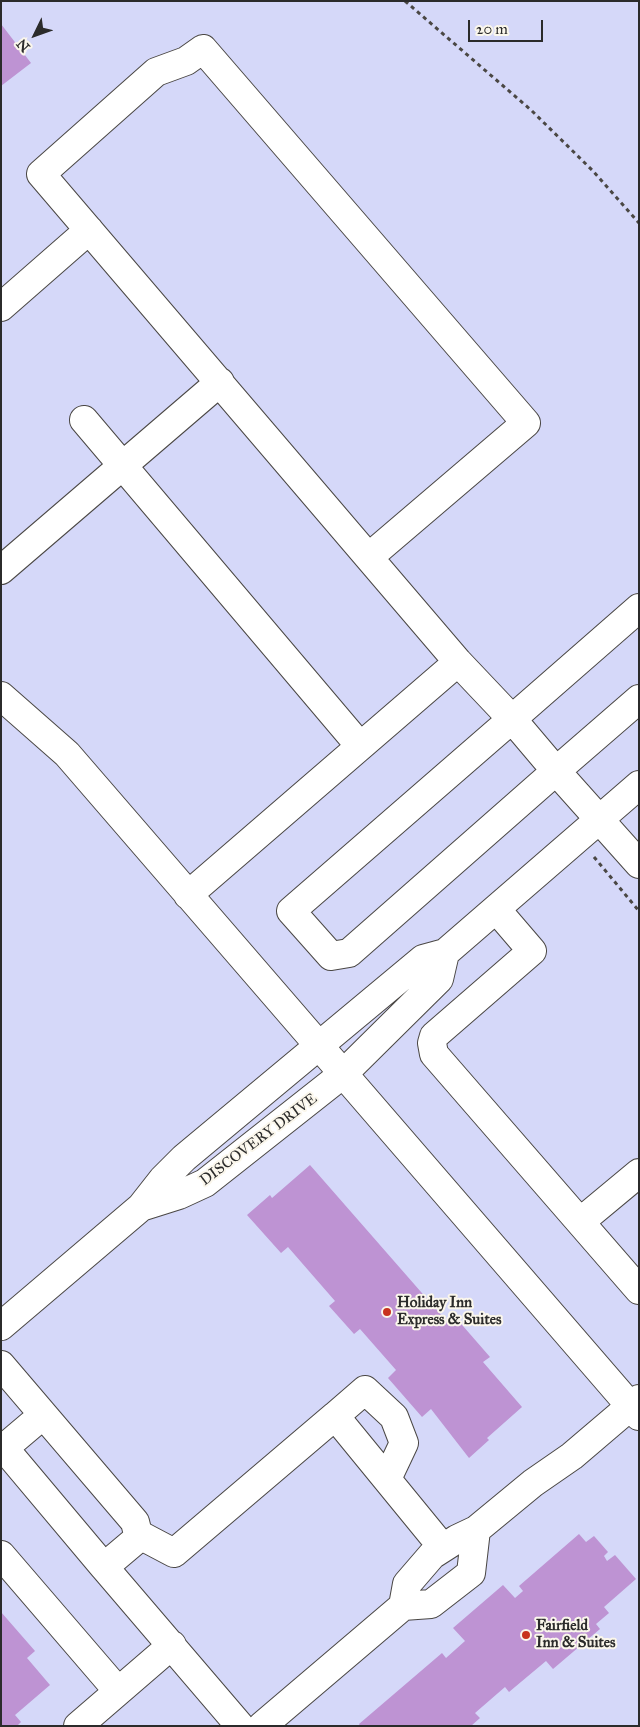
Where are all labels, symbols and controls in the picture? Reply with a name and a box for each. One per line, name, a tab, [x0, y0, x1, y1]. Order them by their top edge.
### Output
north arrow	[10, 10, 60, 60]
scale bar	[470, 10, 545, 42]
text: 20 m	[476, 20, 508, 38]
text: N	[13, 35, 34, 55]
street label: DISCOVERY DRIVE	[197, 1090, 321, 1190]
place label: Holiday Inn Express & Suites	[397, 1294, 501, 1329]
marker: Holiday Inn Express & Suites	[381, 1306, 393, 1318]
place label: Fairfield Inn & Suites	[536, 1617, 616, 1652]
marker: Fairfield Inn & Suites	[520, 1629, 532, 1641]

